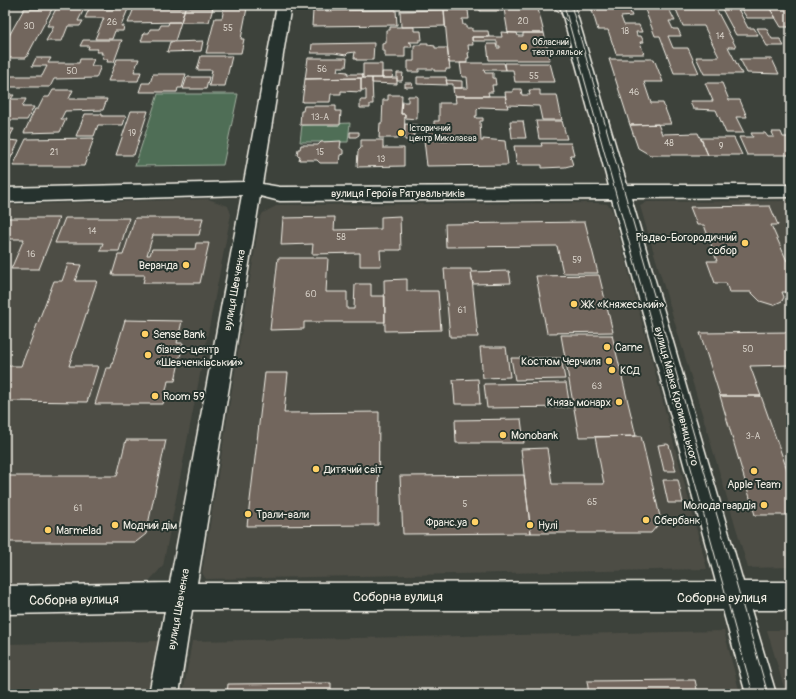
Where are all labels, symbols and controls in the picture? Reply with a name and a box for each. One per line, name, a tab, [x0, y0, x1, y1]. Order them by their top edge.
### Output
house number: 20	[517, 16, 529, 27]
house number: 26	[107, 17, 117, 28]
house number: 30	[23, 21, 35, 32]
house number: 55	[223, 23, 233, 34]
house number: 18	[621, 26, 629, 37]
house number: 14	[716, 31, 725, 42]
place label: Обласний театр ляльок	[532, 37, 584, 58]
marker: Обласний театр ляльок	[519, 42, 529, 52]
house number: 56	[317, 64, 327, 75]
house number: 50	[66, 66, 78, 77]
house number: 55	[529, 71, 539, 82]
house number: 46	[629, 87, 639, 98]
house number: 13-А	[311, 112, 329, 123]
place label: Історичний центр Миколаєва	[409, 123, 477, 144]
house number: 19	[128, 128, 136, 139]
marker: Історичний центр Миколаєва	[396, 128, 406, 138]
house number: 48	[664, 138, 674, 149]
house number: 9	[719, 141, 724, 152]
house number: 21	[50, 147, 58, 158]
house number: 15	[316, 147, 324, 158]
house number: 13	[377, 154, 385, 165]
street label: вулиця Героїв Рятувальників	[331, 187, 465, 200]
house number: 14	[88, 226, 97, 237]
place label: Різдво-Богородичний собор	[636, 231, 737, 257]
house number: 58	[336, 232, 346, 243]
marker: Різдво-Богородичний собор	[740, 238, 750, 248]
street label: вулиця Шевченка	[221, 248, 248, 332]
house number: 16	[27, 249, 35, 260]
house number: 59	[572, 255, 582, 266]
place label: Веранда	[139, 259, 178, 272]
marker: Веранда	[181, 260, 191, 270]
house number: 60	[305, 289, 317, 300]
place label: ЖК «Княжеський»	[580, 298, 665, 311]
marker: ЖК «Княжеський»	[569, 299, 579, 309]
house number: 61	[458, 305, 466, 316]
street label: вулиця Марка Кропивницького	[652, 325, 701, 467]
place label: Sense Bank	[153, 328, 206, 341]
marker: Sense Bank	[140, 329, 150, 339]
place label: Carne	[615, 341, 643, 354]
marker: Carne	[602, 342, 612, 352]
place label: бізнес-центр «Шевченківський»	[156, 343, 243, 369]
house number: 50	[742, 344, 754, 355]
marker: бізнес-центр «Шевченківський»	[143, 350, 153, 360]
place label: Костюм Черчиля	[521, 355, 601, 368]
marker: Костюм Черчиля	[604, 356, 614, 366]
place label: КСД	[620, 364, 640, 377]
marker: КСД	[607, 365, 617, 375]
house number: 63	[592, 381, 602, 392]
place label: Room 59	[163, 390, 205, 403]
marker: Room 59	[150, 391, 160, 401]
place label: Князь монарх	[547, 396, 611, 409]
marker: Князь монарх	[614, 397, 624, 407]
place label: Monobank	[511, 429, 558, 442]
marker: Monobank	[498, 430, 508, 440]
house number: 3-А	[746, 431, 761, 442]
place label: Дитячий світ	[323, 463, 383, 476]
marker: Дитячий світ	[311, 464, 321, 474]
marker: Apple Team	[749, 466, 759, 476]
place label: Apple Team	[727, 478, 781, 491]
house number: 65	[587, 497, 597, 508]
house number: 5	[463, 499, 468, 510]
place label: Молода гвардія	[683, 499, 756, 512]
marker: Молода гвардія	[759, 500, 769, 510]
house number: 61	[74, 503, 82, 514]
place label: Трали-вали	[256, 508, 309, 521]
marker: Трали-вали	[243, 509, 253, 519]
place label: Сбербанк	[654, 514, 701, 527]
marker: Сбербанк	[641, 515, 651, 525]
place label: Франс.уа	[426, 516, 467, 529]
marker: Франс.уа	[470, 517, 480, 527]
place label: Модний дім	[123, 519, 177, 532]
place label: Нулі	[538, 519, 557, 532]
marker: Модний дім	[110, 520, 120, 530]
marker: Нулі	[525, 520, 535, 530]
place label: Marmelad	[56, 524, 101, 537]
marker: Marmelad	[43, 525, 53, 535]
street label: вулиця Шевченка	[165, 567, 192, 651]
street label: Соборна вулиця	[353, 589, 443, 605]
street label: Соборна вулиця	[677, 590, 767, 606]
street label: Соборна вулиця	[29, 591, 119, 609]

